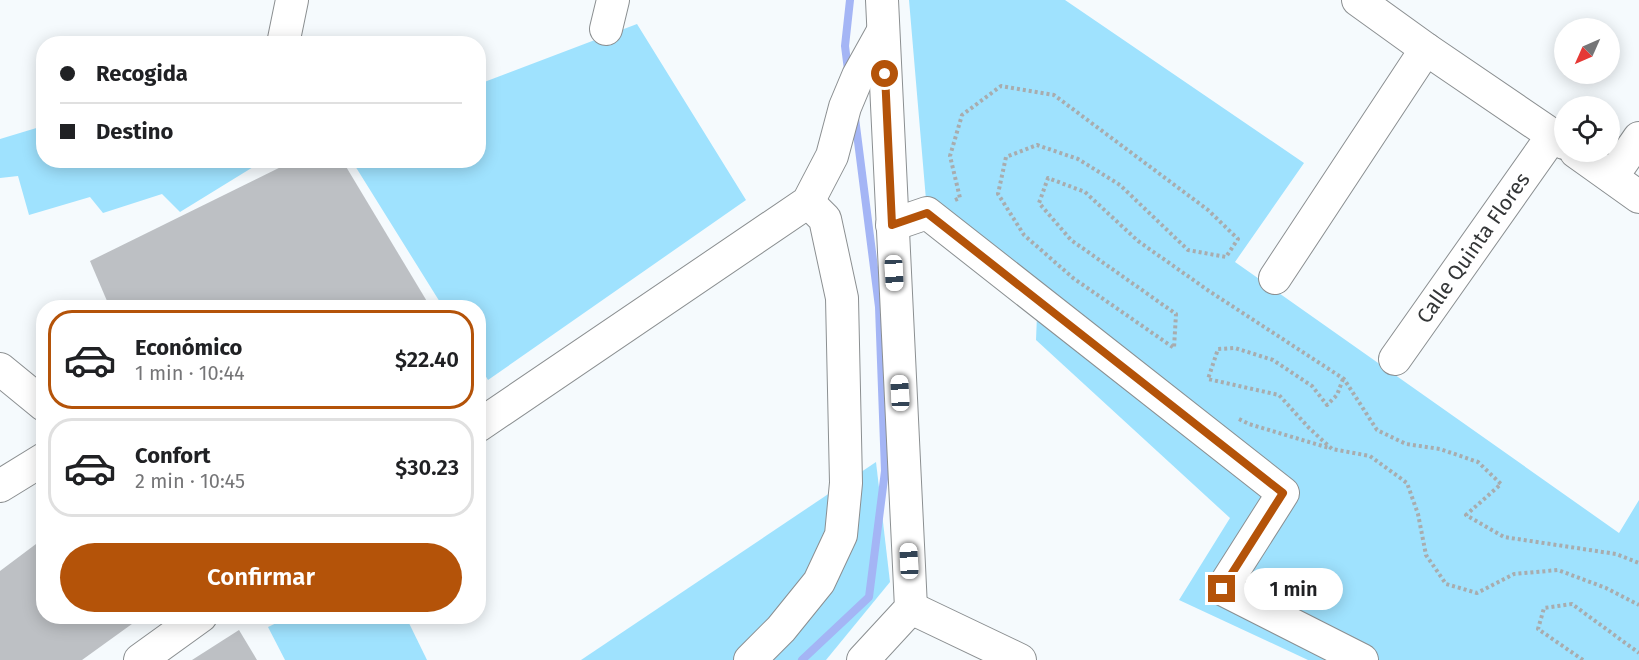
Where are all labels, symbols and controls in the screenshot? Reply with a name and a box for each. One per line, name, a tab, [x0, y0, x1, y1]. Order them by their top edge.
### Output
north arrow	[1554, 18, 1620, 84]
map controls	[1554, 18, 1620, 162]
text: Recogida	[96, 60, 188, 87]
route start	[871, 60, 898, 87]
button: locate	[1554, 96, 1620, 162]
text: Destino	[96, 118, 173, 145]
street label: Calle Quinta Flores	[1411, 167, 1536, 328]
car	[884, 255, 904, 291]
icon: car	[63, 333, 117, 387]
text: Económico	[135, 334, 242, 361]
text: $22.40	[395, 346, 459, 373]
text: 1 min · 10:44	[135, 361, 245, 385]
car	[890, 375, 910, 411]
icon: car	[63, 441, 117, 495]
text: Confort	[135, 442, 211, 469]
text: $30.23	[395, 454, 459, 481]
text: 2 min · 10:45	[135, 469, 245, 493]
button: Confirmar	[60, 543, 462, 612]
car	[899, 543, 919, 579]
callout: 1 min	[1243, 568, 1342, 610]
route end	[1208, 575, 1235, 602]
text: 1 min	[1269, 577, 1318, 601]

